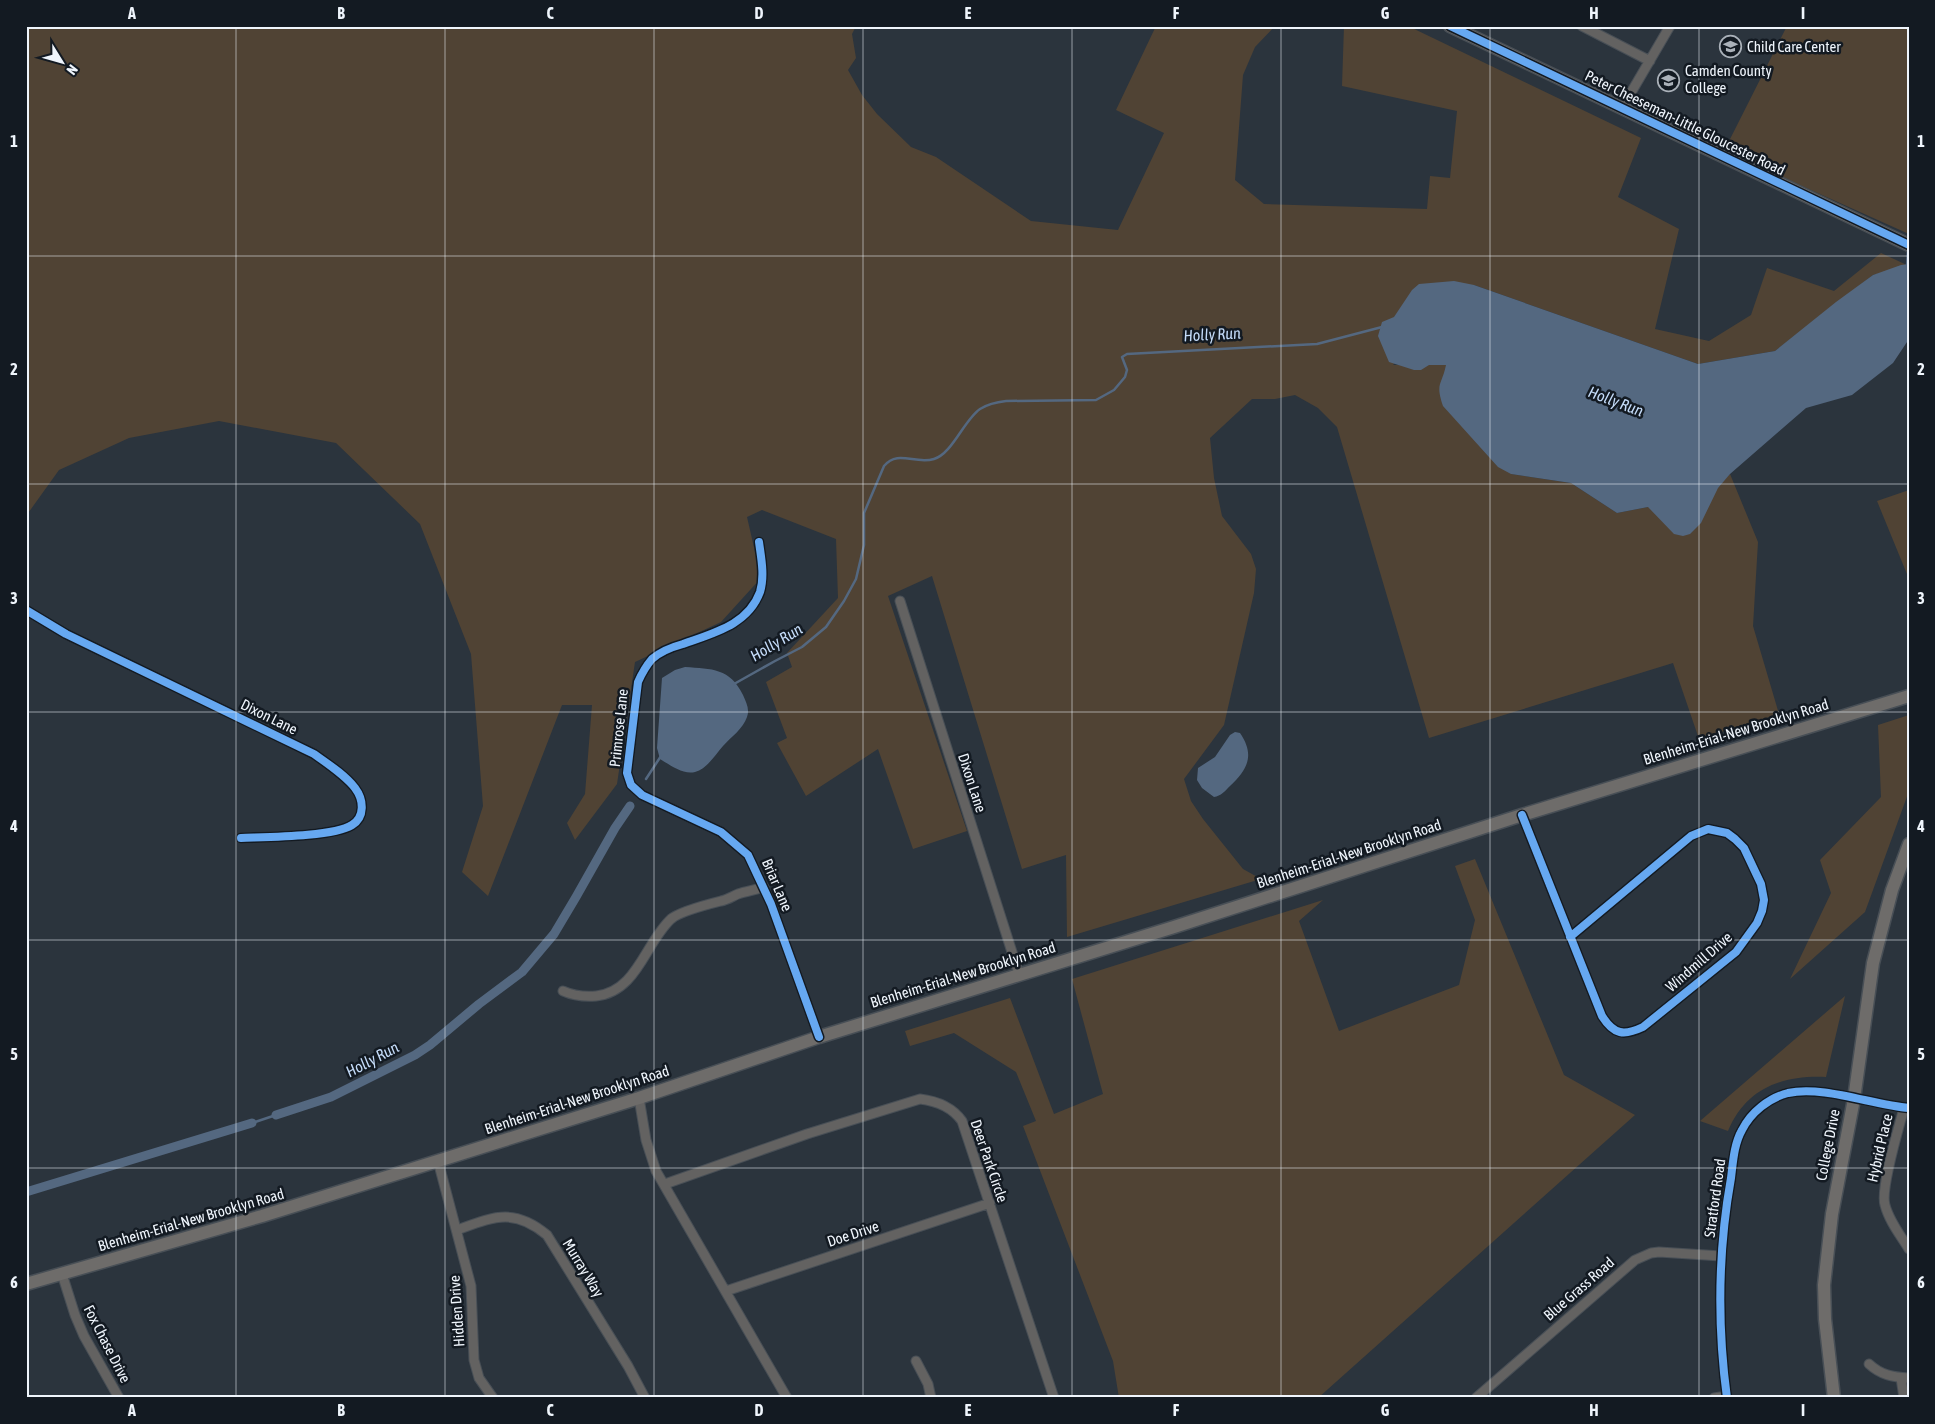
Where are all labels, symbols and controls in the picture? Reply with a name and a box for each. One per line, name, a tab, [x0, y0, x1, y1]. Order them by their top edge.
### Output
text: A	[127, 4, 136, 22]
text: B	[337, 4, 345, 22]
text: C	[546, 4, 554, 22]
text: D	[755, 4, 764, 22]
text: E	[965, 4, 972, 22]
text: F	[1173, 4, 1180, 22]
text: G	[1381, 4, 1390, 22]
text: H	[1589, 4, 1599, 22]
text: I	[1801, 4, 1805, 22]
school or university icon: Child Care Center	[1719, 35, 1743, 59]
north arrow	[38, 38, 88, 88]
place label: Child Care Center	[1747, 38, 1841, 55]
text: N	[64, 62, 81, 78]
place label: Camden County College	[1685, 62, 1772, 96]
street label: Peter Cheeseman-Little Gloucester Road	[1582, 67, 1788, 178]
school or university icon: Camden County College	[1657, 68, 1681, 92]
text: 1	[10, 132, 18, 150]
text: 1	[1917, 132, 1925, 150]
water label: Holly Run	[1183, 323, 1241, 345]
text: 2	[10, 360, 18, 378]
text: 2	[1917, 360, 1925, 378]
water label: Holly Run	[1586, 382, 1646, 421]
text: 3	[10, 589, 18, 607]
text: 3	[1917, 589, 1925, 607]
water label: Holly Run	[747, 619, 806, 665]
street label: Primrose Lane	[606, 688, 631, 768]
street label: Blenheim-Erial-New Brooklyn Road	[1641, 695, 1831, 768]
street label: Dixon Lane	[238, 696, 301, 738]
street label: Dixon Lane	[955, 751, 990, 815]
street label: Blenheim-Erial-New Brooklyn Road	[1255, 816, 1443, 891]
text: 4	[9, 817, 18, 835]
text: 4	[1916, 817, 1925, 835]
street label: Briar Lane	[759, 856, 796, 914]
street label: Windmill Drive	[1662, 928, 1735, 995]
street label: Blenheim-Erial-New Brooklyn Road	[868, 938, 1058, 1011]
water label: Holly Run	[342, 1037, 402, 1081]
text: 5	[10, 1045, 18, 1063]
text: 5	[1917, 1045, 1925, 1063]
street label: Blenheim-Erial-New Brooklyn Road	[483, 1062, 671, 1137]
street label: College Drive	[1812, 1107, 1843, 1182]
street label: Hybrid Place	[1863, 1112, 1896, 1184]
street label: Deer Park Circle	[967, 1117, 1012, 1205]
street label: Stratford Road	[1701, 1157, 1728, 1238]
street label: Blenheim-Erial-New Brooklyn Road	[96, 1185, 286, 1254]
street label: Doe Drive	[825, 1217, 881, 1250]
street label: Murray Way	[559, 1236, 607, 1300]
street label: Blue Grass Road	[1540, 1253, 1617, 1324]
text: 6	[10, 1273, 18, 1291]
text: 6	[1917, 1273, 1925, 1291]
street label: Hidden Drive	[446, 1275, 467, 1347]
street label: Fox Chase Drive	[81, 1302, 134, 1386]
text: A	[127, 1401, 136, 1419]
text: B	[337, 1401, 345, 1419]
text: C	[546, 1401, 554, 1419]
text: D	[755, 1401, 764, 1419]
text: E	[965, 1401, 972, 1419]
text: F	[1173, 1401, 1180, 1419]
text: G	[1381, 1401, 1390, 1419]
text: H	[1589, 1401, 1599, 1419]
text: I	[1801, 1401, 1805, 1419]

